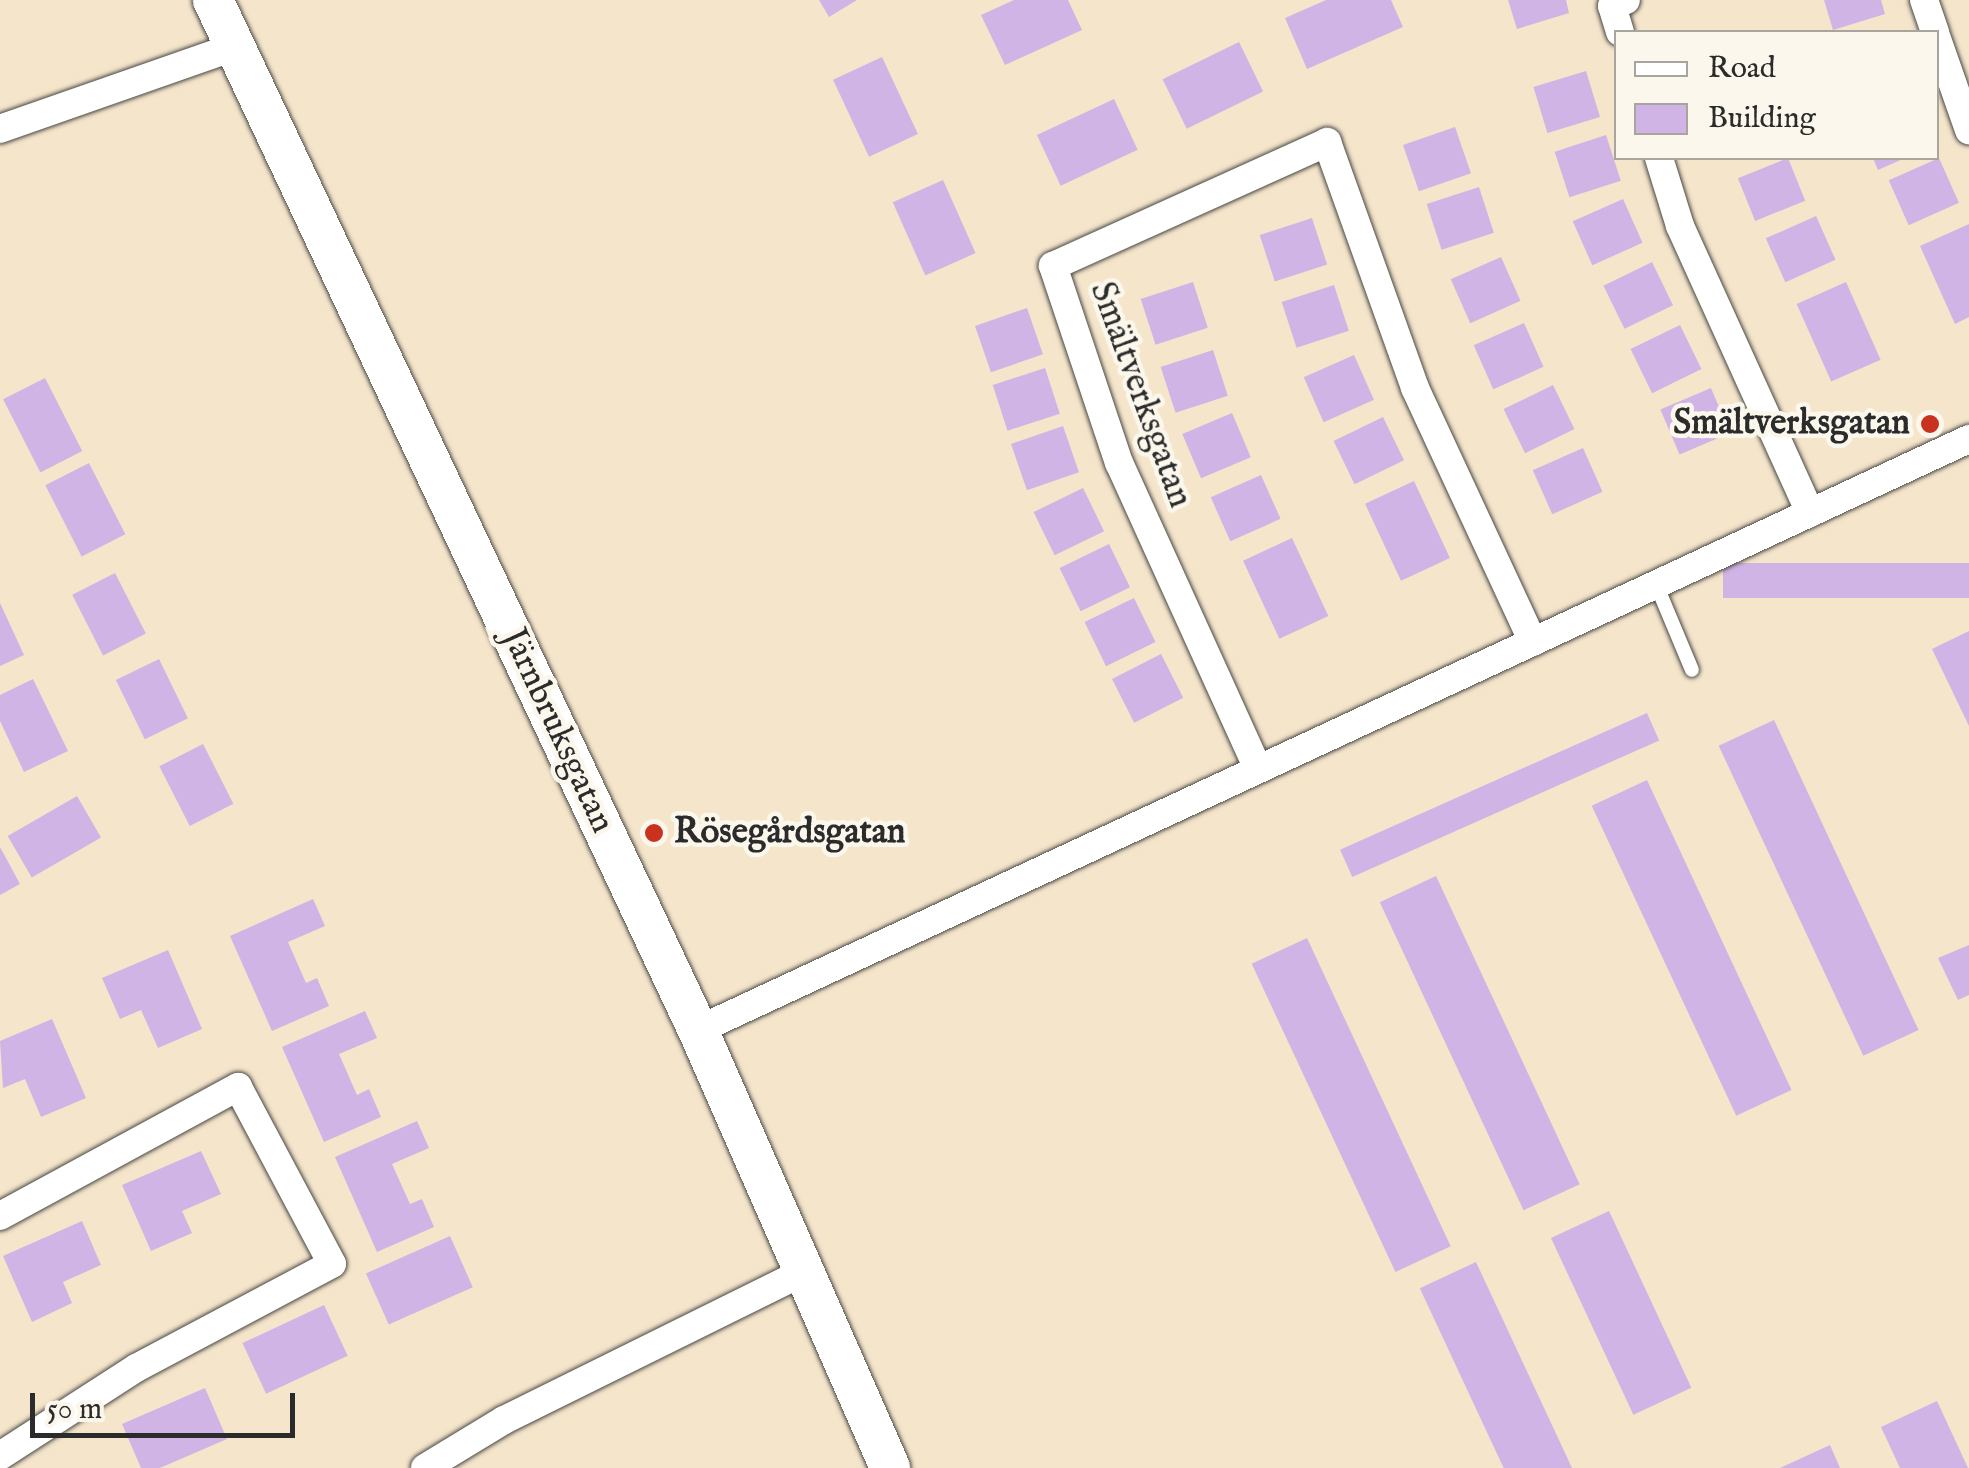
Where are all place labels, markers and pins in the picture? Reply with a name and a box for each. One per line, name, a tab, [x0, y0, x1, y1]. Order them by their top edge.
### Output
place label: Smältverksgatan	[1673, 403, 1910, 445]
marker: Smältverksgatan	[1919, 413, 1941, 435]
place label: Rösegårdsgatan	[674, 812, 906, 854]
marker: Rösegårdsgatan	[643, 822, 665, 844]

